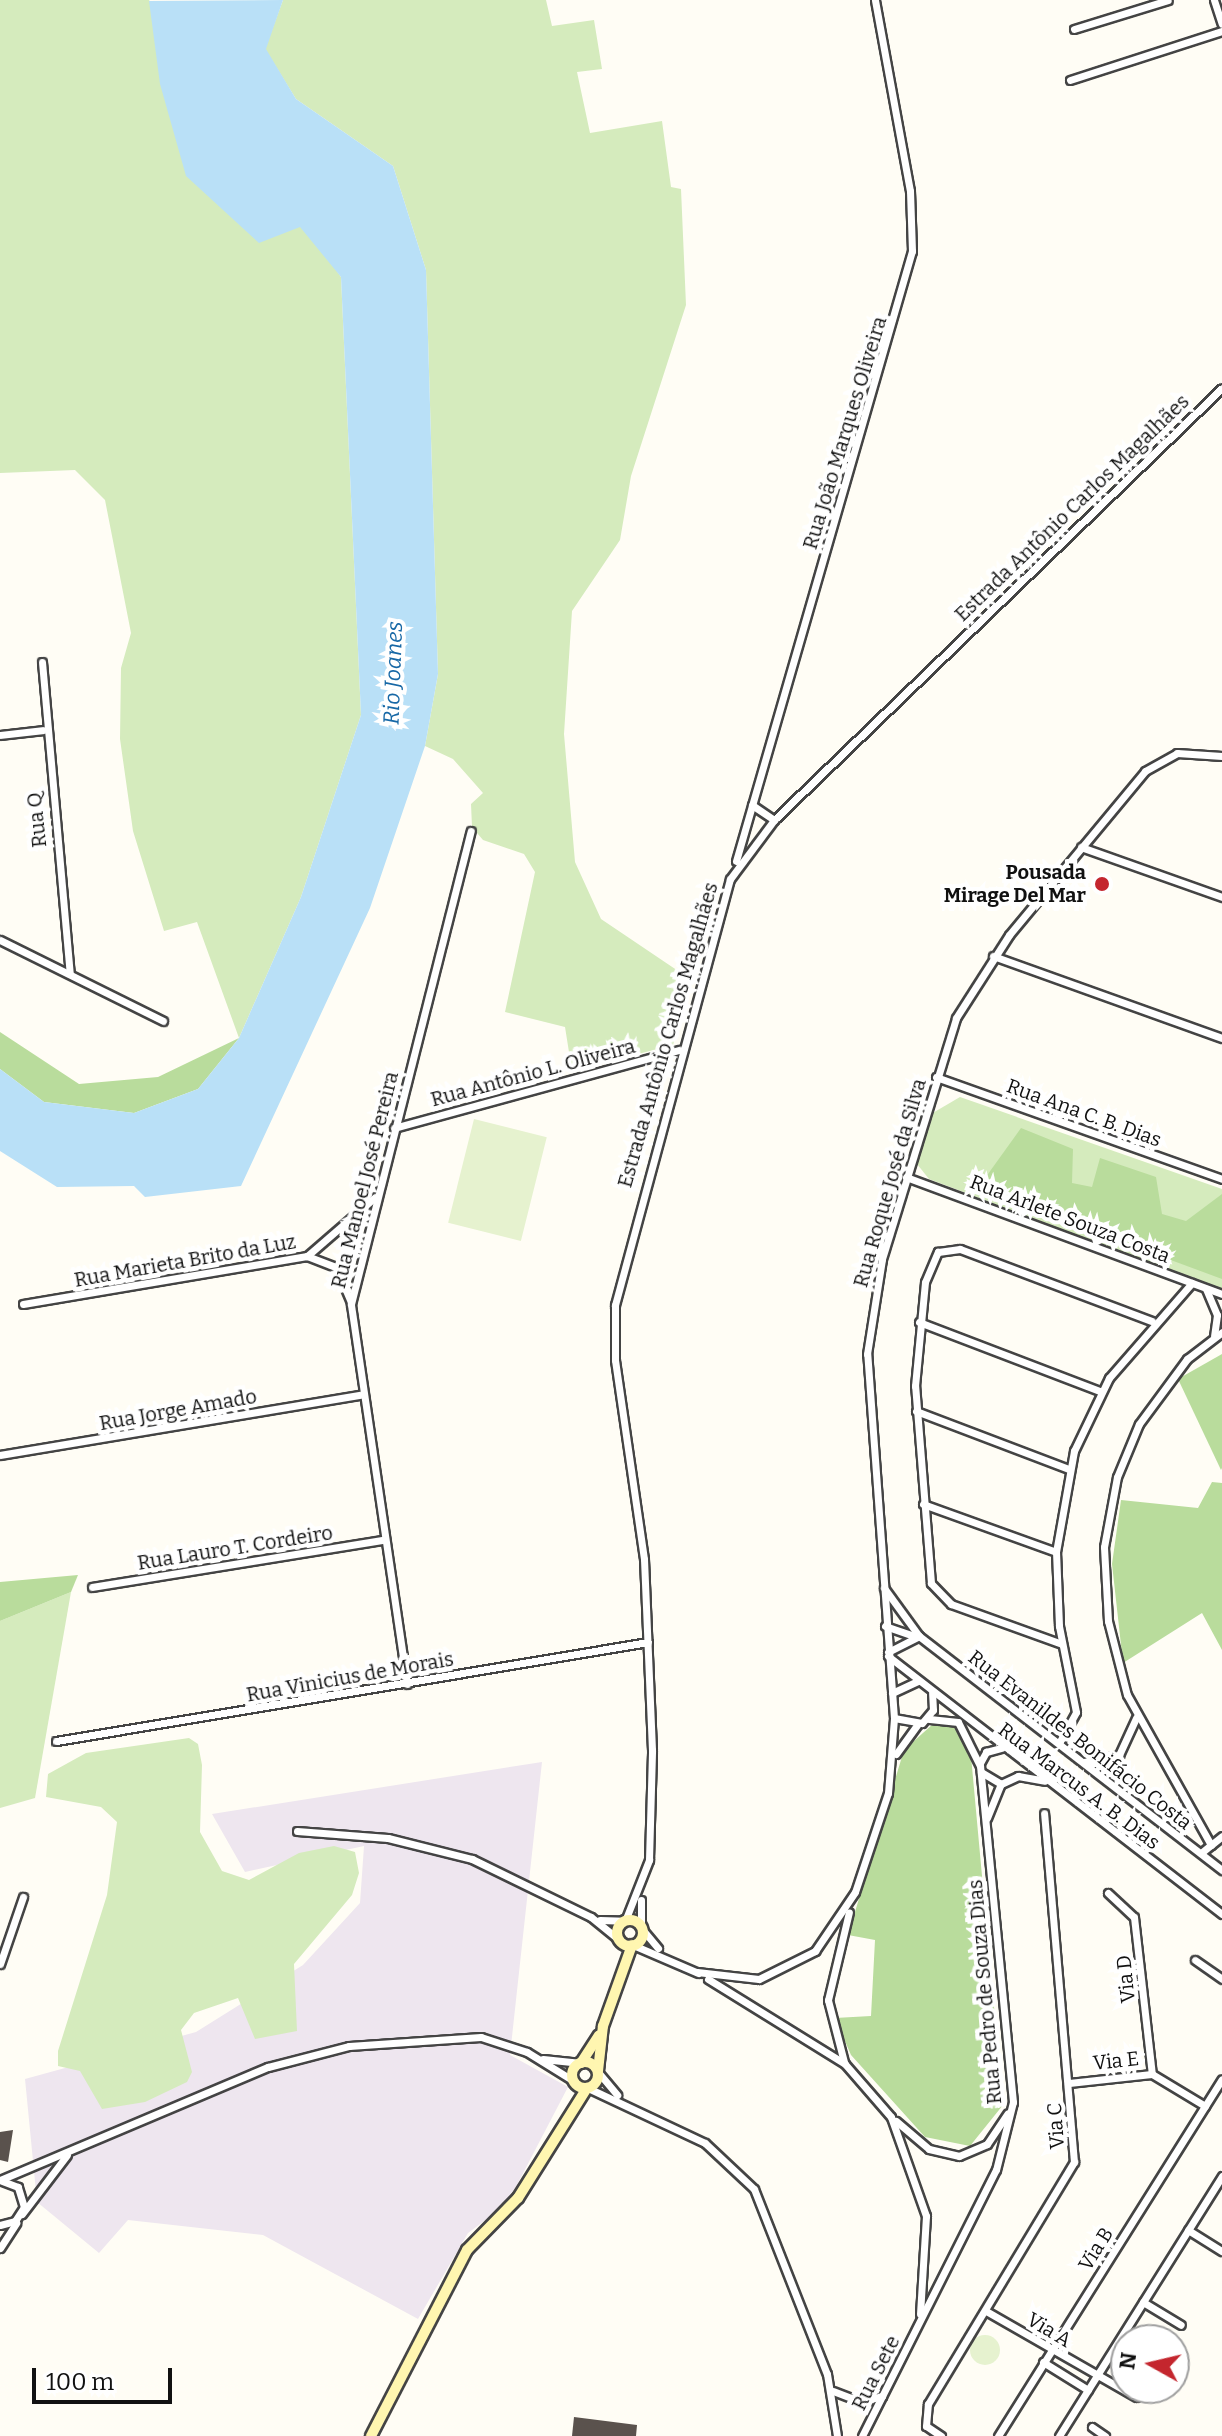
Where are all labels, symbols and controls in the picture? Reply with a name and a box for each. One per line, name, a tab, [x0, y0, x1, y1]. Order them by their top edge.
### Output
street label: Rua João Marques Oliveira	[798, 314, 892, 552]
street label: Estrada Antônio Carlos Magalhães	[950, 390, 1194, 626]
water label: Rio Joanes	[378, 621, 408, 725]
street label: Rua Q	[22, 791, 52, 849]
place label: Pousada Mirage Del Mar	[944, 860, 1086, 907]
marker: Pousada Mirage Del Mar	[1093, 875, 1111, 893]
street label: Estrada Antônio Carlos Magalhães	[613, 880, 723, 1190]
street label: Rua Antônio L. Oliveira	[428, 1034, 638, 1112]
street label: Rua Manoel José Pereira	[326, 1069, 404, 1291]
street label: Rua Ana C. B. Dias	[1003, 1074, 1165, 1152]
street label: Rua Roque José da Silva	[849, 1076, 931, 1290]
street label: Rua Arlete Souza Costa	[967, 1170, 1173, 1268]
street label: Rua Marieta Brito da Luz	[72, 1230, 298, 1292]
street label: Rua Jorge Amado	[97, 1384, 259, 1436]
street label: Rua Lauro T. Cordeiro	[136, 1521, 334, 1575]
street label: Rua Evanildes Bonifácio Costa	[963, 1645, 1197, 1835]
street label: Rua Vinicius de Morais	[244, 1647, 456, 1707]
street label: Rua Marcus A. B. Dias	[994, 1717, 1164, 1855]
street label: Rua Pedro de Souza Dias	[963, 1879, 1007, 2105]
street label: Via D	[1112, 1954, 1140, 2004]
street label: Via E	[1092, 2047, 1140, 2075]
street label: Via C	[1042, 2102, 1070, 2150]
street label: Via B	[1074, 2223, 1118, 2275]
street label: Via A	[1022, 2307, 1076, 2353]
north arrow	[1110, 2324, 1190, 2404]
street label: Rua Sete	[847, 2332, 905, 2414]
text: N	[1113, 2351, 1142, 2371]
scale bar	[36, 2352, 176, 2402]
text: 100 m	[46, 2368, 114, 2396]

